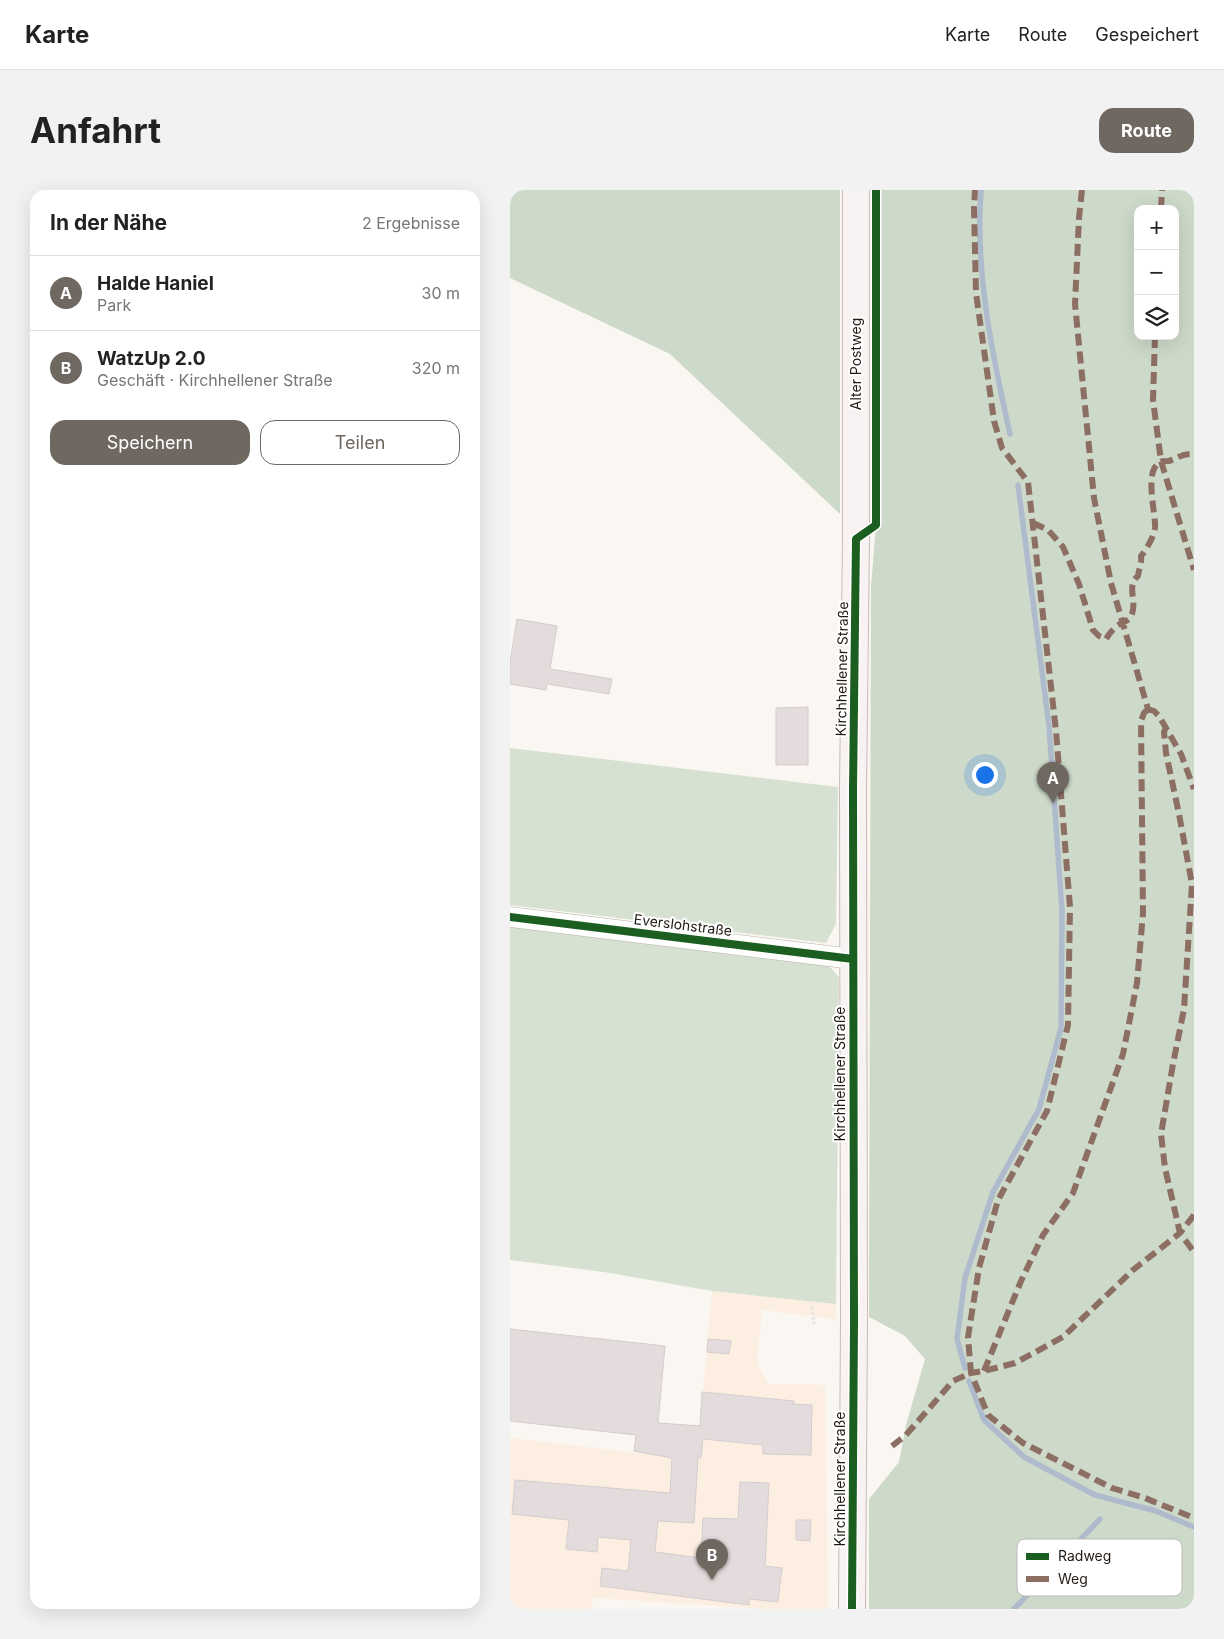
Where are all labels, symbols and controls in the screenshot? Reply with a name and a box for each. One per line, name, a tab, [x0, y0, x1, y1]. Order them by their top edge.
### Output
text: Karte	[25, 20, 89, 49]
text: Karte	[945, 24, 990, 45]
text: Route	[1018, 24, 1067, 45]
text: Gespeichert	[1095, 24, 1199, 45]
button: Route	[1099, 108, 1194, 153]
text: Anfahrt	[30, 109, 161, 151]
map controls	[1134, 205, 1179, 340]
button: +	[1134, 205, 1179, 250]
text: In der Nähe	[50, 210, 167, 235]
text: 2 Ergebnisse	[362, 213, 460, 233]
button: −	[1134, 250, 1179, 295]
text: Halde Haniel	[97, 272, 214, 295]
text: A	[60, 283, 72, 303]
text: 30 m	[422, 283, 460, 303]
text: Park	[97, 295, 131, 315]
button: layers	[1134, 295, 1179, 340]
street label: Alter Postweg	[847, 318, 864, 410]
text: WatzUp 2.0	[97, 347, 205, 370]
text: B	[61, 358, 71, 378]
text: 320 m	[412, 358, 460, 378]
text: Geschäft · Kirchhellener Straße	[97, 370, 333, 390]
button: Speichern	[50, 420, 250, 465]
button: Teilen	[260, 420, 460, 465]
street label: Kirchhellener Straße	[832, 601, 851, 737]
your location	[972, 762, 998, 788]
pin: A	[1037, 762, 1069, 803]
street label: Everslohstraße	[633, 910, 733, 939]
street label: Kirchhellener Straße	[831, 1007, 848, 1141]
street label: Kirchhellener Straße	[831, 1412, 848, 1546]
pin: B	[696, 1539, 728, 1580]
legend	[1017, 1539, 1182, 1596]
text: Radweg	[1058, 1547, 1111, 1564]
text: Weg	[1058, 1570, 1088, 1587]

